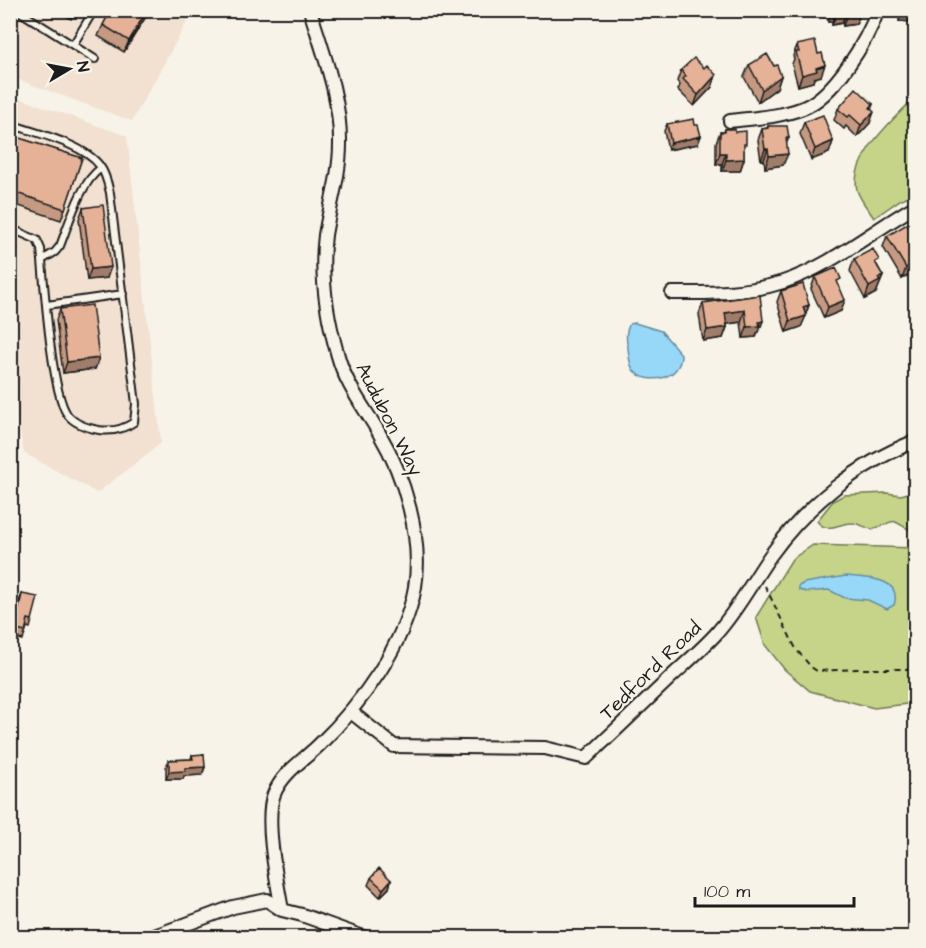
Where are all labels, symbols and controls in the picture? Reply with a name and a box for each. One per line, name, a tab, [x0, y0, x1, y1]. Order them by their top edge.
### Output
north arrow	[39, 39, 99, 99]
text: N	[71, 60, 94, 73]
street label: Audubon Way	[348, 358, 430, 481]
street label: Tedford Road	[594, 615, 708, 727]
scale bar	[695, 870, 854, 908]
text: 100 m	[704, 879, 750, 904]

